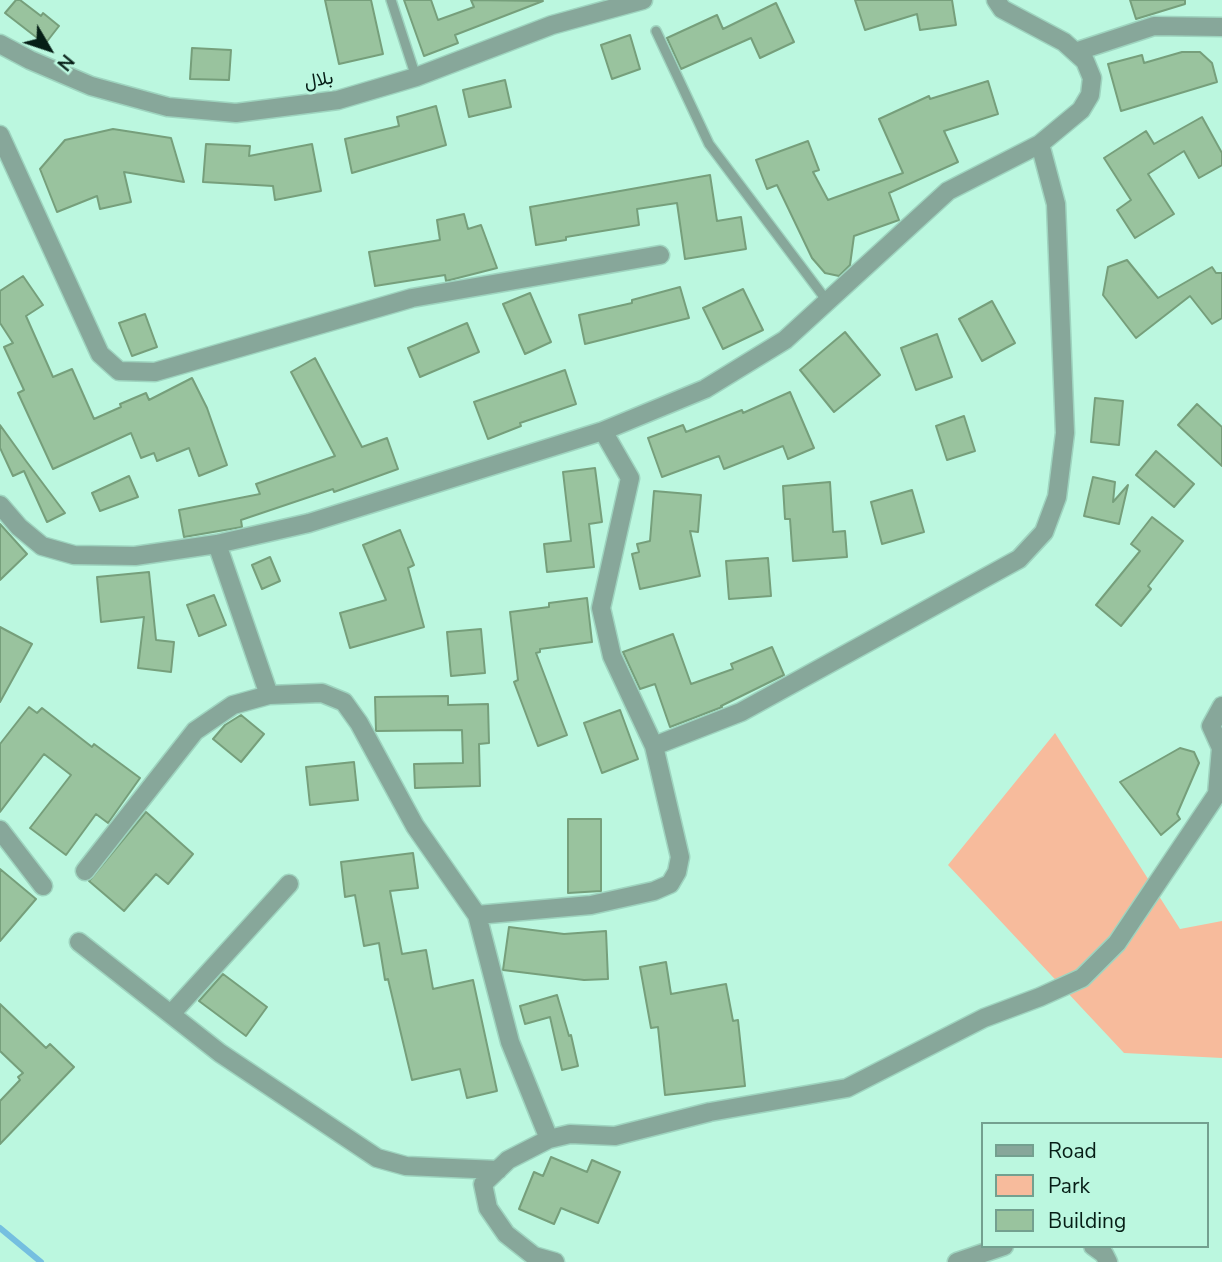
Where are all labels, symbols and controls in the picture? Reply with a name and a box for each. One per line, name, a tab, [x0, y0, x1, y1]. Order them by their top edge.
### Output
north arrow	[14, 14, 84, 84]
text: N	[51, 49, 80, 76]
street label: بلال	[303, 67, 335, 95]
legend	[981, 1122, 1208, 1248]
text: Road	[1048, 1137, 1097, 1165]
text: Park	[1048, 1172, 1090, 1200]
text: Building	[1048, 1207, 1126, 1235]

